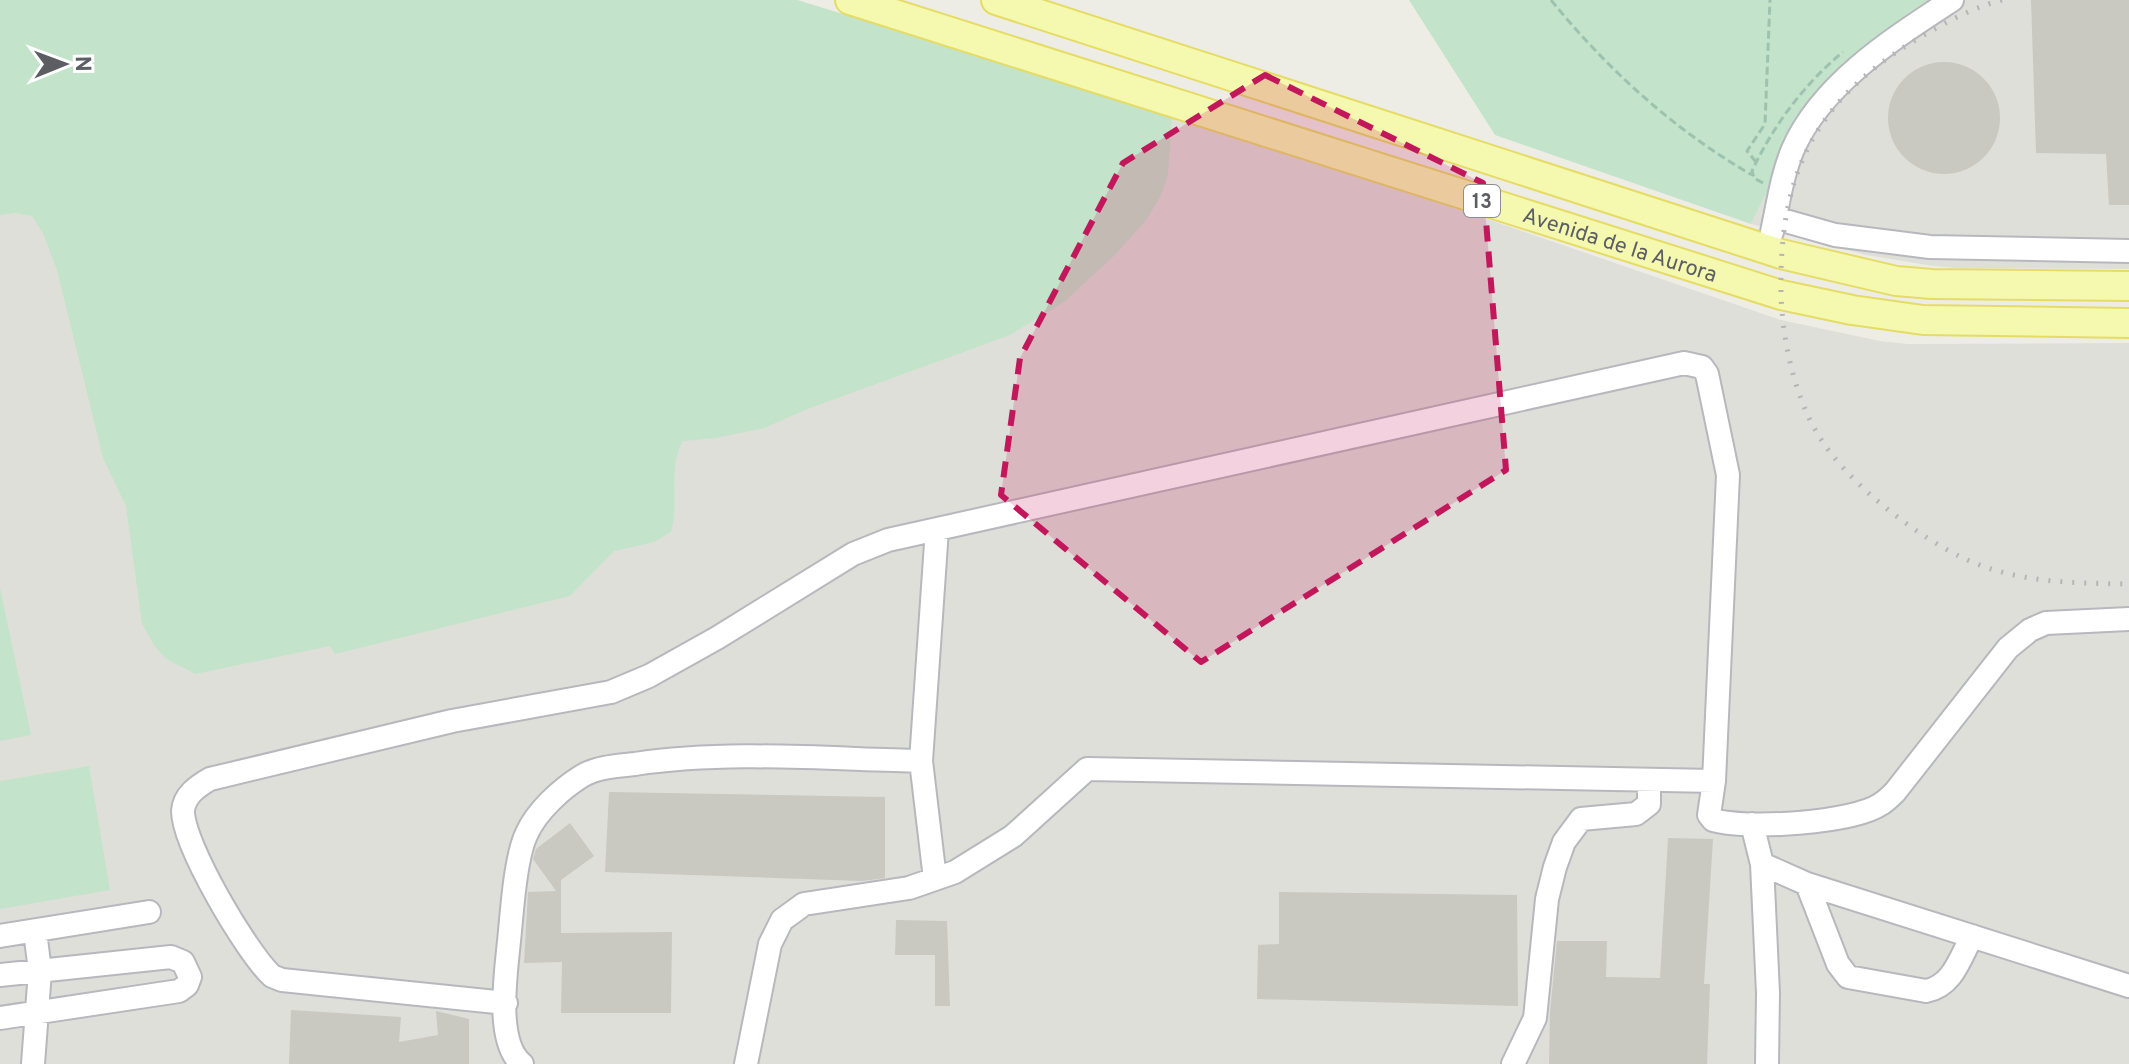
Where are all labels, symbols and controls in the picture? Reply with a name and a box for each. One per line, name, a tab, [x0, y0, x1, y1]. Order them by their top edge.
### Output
north arrow	[24, 24, 104, 104]
text: N	[68, 56, 95, 72]
road number: 13	[1464, 185, 1500, 217]
street label: Avenida de la Aurora	[1519, 203, 1720, 290]

